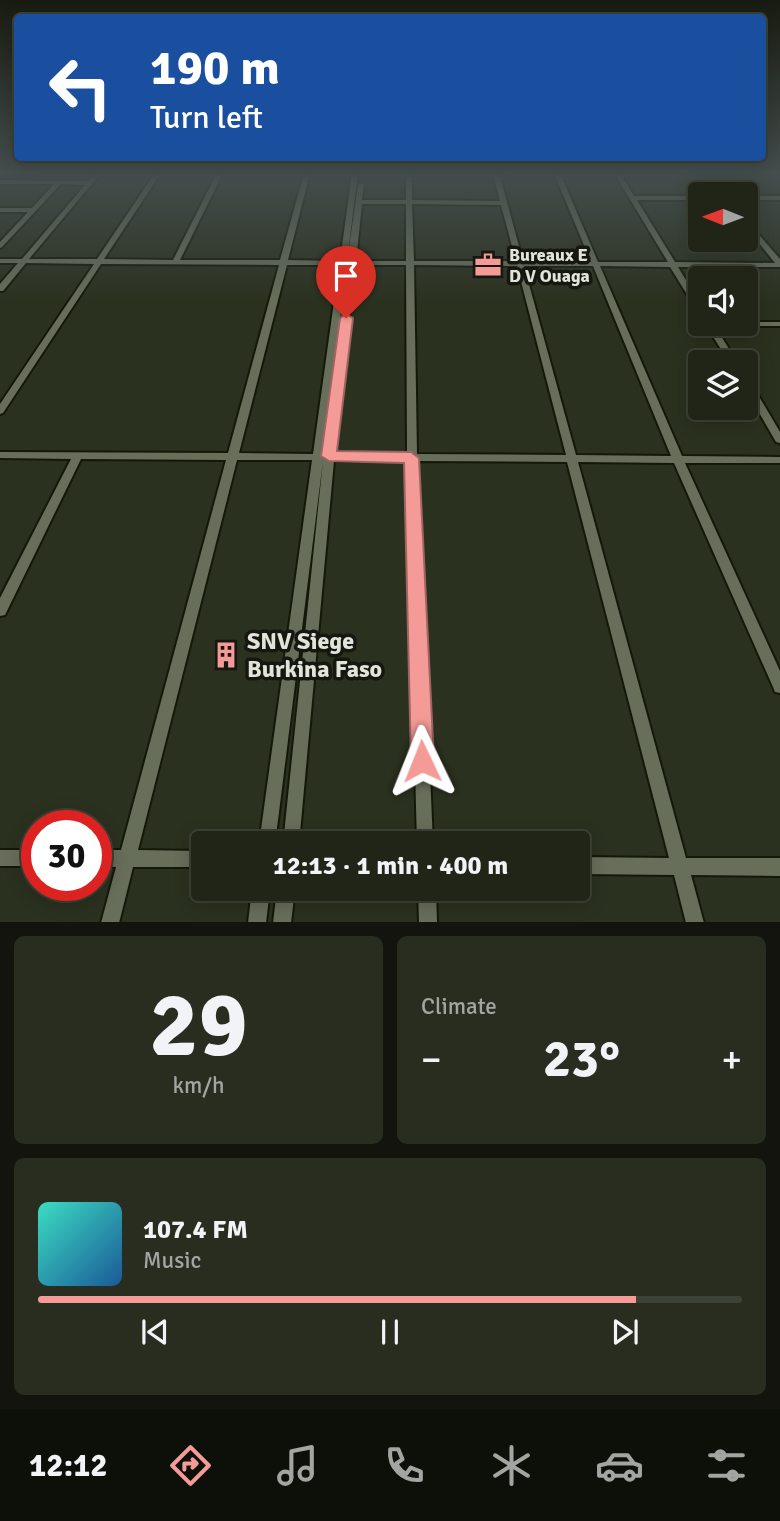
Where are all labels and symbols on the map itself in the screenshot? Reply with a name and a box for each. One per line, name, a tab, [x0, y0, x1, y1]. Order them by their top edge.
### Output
north arrow	[688, 182, 758, 252]
place label: Bureaux E D V Ouaga	[509, 244, 590, 287]
pin	[316, 246, 376, 318]
office icon: Bureaux E D V Ouaga	[473, 250, 503, 280]
place label: SNV Siege Burkina Faso	[247, 626, 382, 684]
building icon: SNV Siege Burkina Faso	[211, 640, 241, 670]
position arrow	[385, 724, 459, 798]
speed limit sign: 30	[21, 810, 112, 901]

